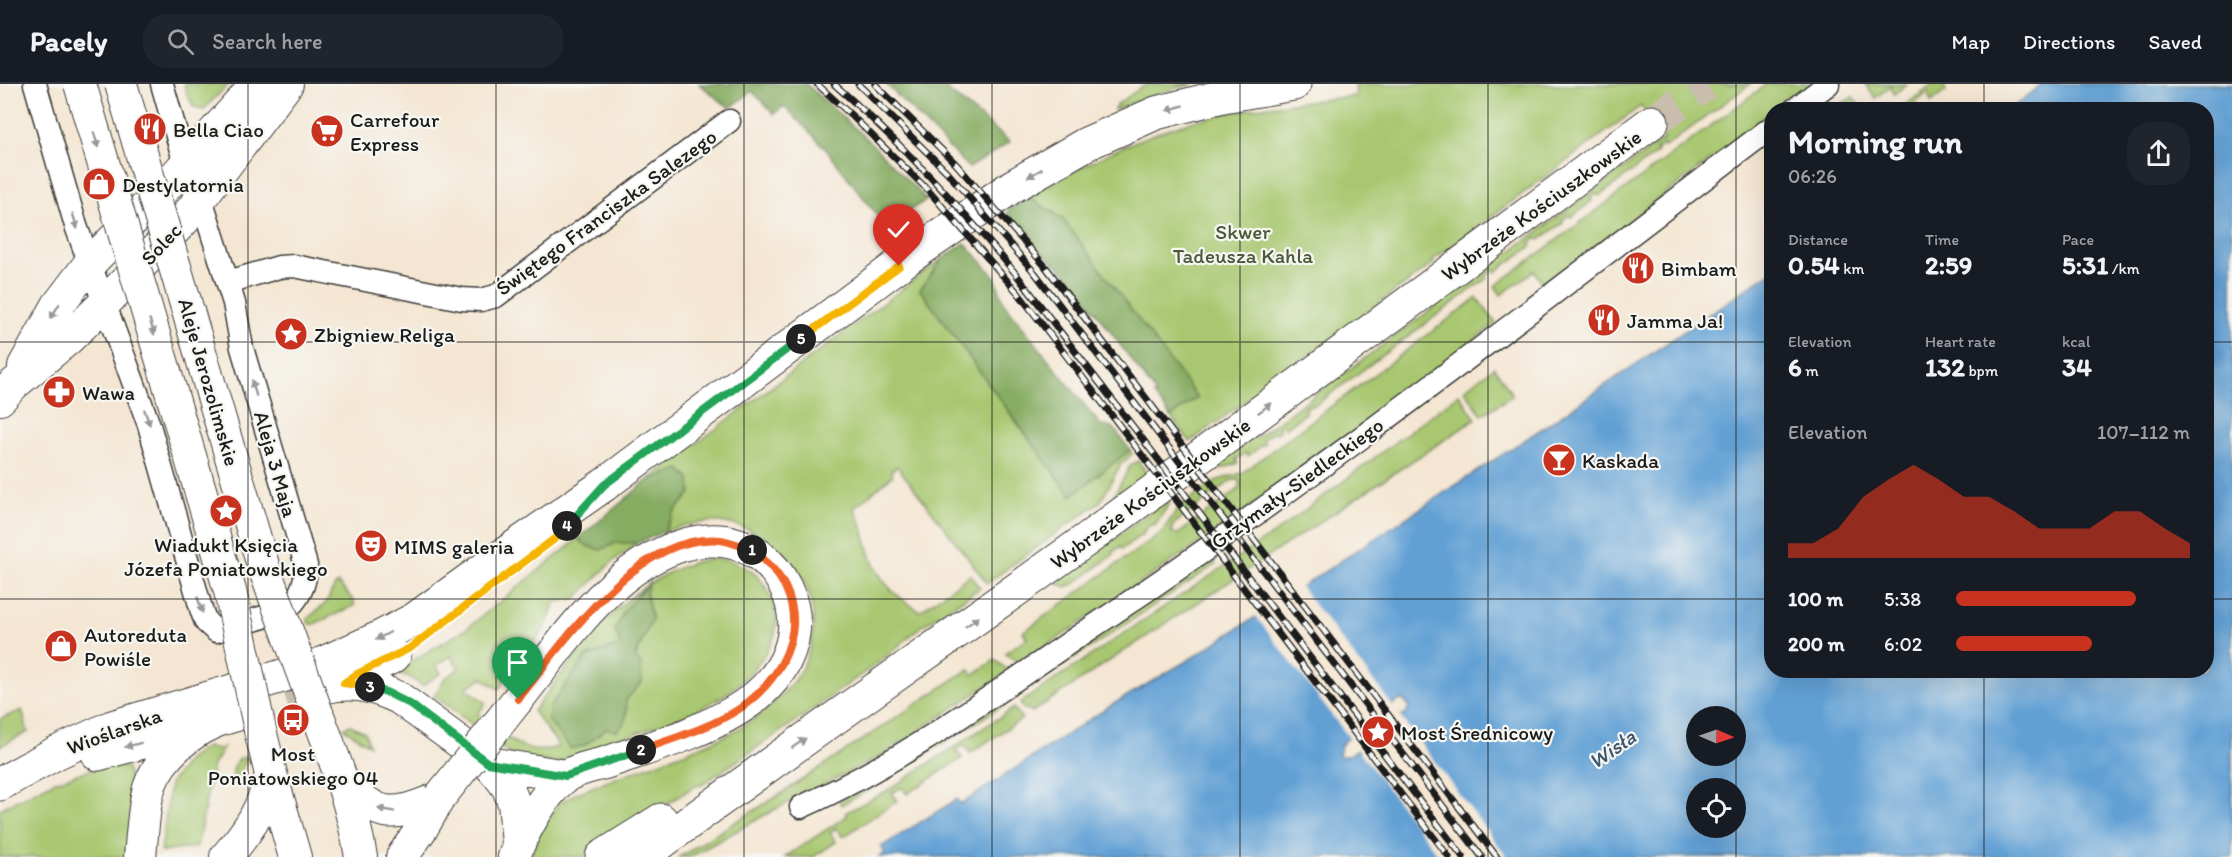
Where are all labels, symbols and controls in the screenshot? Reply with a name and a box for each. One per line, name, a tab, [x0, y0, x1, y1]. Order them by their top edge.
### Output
search box	[143, 14, 563, 68]
text: Pacely	[30, 24, 107, 58]
icon: search	[164, 25, 197, 58]
text: Search here	[212, 28, 323, 55]
text: Map	[1952, 29, 1990, 54]
text: Directions	[2023, 29, 2115, 54]
text: Saved	[2148, 29, 2202, 54]
one-way arrow	[1166, 104, 1184, 113]
place label: Carrefour Express	[350, 107, 440, 156]
restaurant icon: Bella Ciao	[132, 111, 168, 147]
supermarket icon: Carrefour Express	[309, 113, 345, 149]
place label: Bella Ciao	[173, 117, 264, 142]
text: Morning run	[1788, 122, 1963, 161]
button: share	[2127, 122, 2190, 185]
street label: Świętego Franciszka Salezego	[491, 123, 721, 301]
street label: Wybrzeże Kościuszkowskie	[1436, 124, 1646, 286]
one-way arrow	[92, 131, 101, 149]
text: 06:26	[1788, 164, 1837, 188]
shop icon: Destylatornia	[81, 166, 117, 202]
one-way arrow	[1026, 168, 1043, 178]
place label: Destylatornia	[122, 172, 244, 197]
pin	[873, 204, 924, 266]
one-way arrow	[71, 212, 80, 230]
icon: check	[882, 213, 915, 246]
street label: Solec	[135, 218, 187, 270]
park label: Skwer Tadeusza Kahla	[1173, 219, 1313, 268]
text: Distance	[1788, 230, 1848, 249]
text: Time	[1925, 230, 1959, 249]
text: Pace	[2062, 230, 2094, 249]
text: 0.54	[1788, 249, 1840, 281]
text: 2:59	[1925, 249, 1972, 281]
text: 5:31	[2062, 249, 2108, 281]
restaurant icon: Bimbam	[1620, 250, 1656, 286]
place label: Bimbam	[1661, 256, 1737, 281]
text: km	[1840, 259, 1864, 278]
text: /km	[2108, 259, 2140, 278]
street label: Aleje Jerozolimskie	[173, 295, 245, 469]
restaurant icon: Jamma Ja!	[1586, 302, 1622, 338]
one-way arrow	[50, 303, 61, 319]
place label: Jamma Ja!	[1627, 308, 1723, 333]
place icon: Zbigniew Religa	[273, 316, 309, 352]
one-way arrow	[148, 318, 157, 336]
place label: Zbigniew Religa	[314, 322, 455, 347]
pin: 5	[786, 324, 816, 354]
text: 5	[797, 329, 805, 348]
text: Elevation	[1788, 332, 1852, 351]
text: Heart rate	[1925, 332, 1996, 351]
text: kcal	[2062, 332, 2090, 351]
text: 6	[1788, 351, 1802, 383]
text: 132	[1925, 351, 1965, 383]
text: 34	[2062, 351, 2092, 383]
text: m	[1802, 361, 1819, 380]
text: bpm	[1965, 361, 1998, 380]
pharmacy icon: Wawa	[41, 374, 77, 410]
one-way arrow	[249, 379, 258, 397]
place label: Wawa	[82, 380, 135, 405]
one-way arrow	[1256, 402, 1272, 414]
street label: Aleja 3 Maja	[249, 408, 303, 520]
one-way arrow	[142, 409, 152, 427]
street label: Wybrzeże Kościuszkowskie	[1045, 412, 1255, 574]
street label: Grzymały-Siedleckiego	[1206, 412, 1388, 554]
text: Elevation	[1788, 420, 1867, 444]
text: 107–112 m	[2097, 420, 2190, 444]
bar icon: Kaskada	[1541, 442, 1577, 478]
place label: Kaskada	[1582, 448, 1659, 473]
place icon: Wiadukt Księcia Józefa Poniatowskiego	[208, 493, 244, 529]
pin: 4	[552, 511, 582, 541]
text: 4	[562, 516, 572, 535]
theatre icon: MIMS galeria	[353, 528, 389, 564]
place label: Wiadukt Księcia Józefa Poniatowskiego	[124, 532, 328, 581]
place label: MIMS galeria	[394, 534, 514, 559]
pin: 1	[737, 535, 767, 565]
text: 1	[748, 540, 756, 559]
text: 100 m	[1788, 587, 1843, 611]
text: 5:38	[1884, 587, 1921, 611]
one-way arrow	[196, 596, 205, 614]
one-way arrow	[964, 617, 979, 629]
place label: Autoreduta Powiśle	[84, 622, 187, 671]
shop icon: Autoreduta Powiśle	[43, 628, 79, 664]
one-way arrow	[374, 631, 391, 641]
text: 200 m	[1788, 632, 1844, 656]
text: 6:02	[1884, 632, 1922, 656]
pin	[492, 637, 543, 699]
icon: arrive	[501, 646, 534, 679]
pin: 3	[355, 672, 385, 702]
text: 3	[366, 677, 374, 696]
street label: Wioślarska	[63, 702, 165, 760]
bus stop icon: Most Poniatowskiego 04	[275, 702, 311, 738]
north arrow	[1686, 706, 1746, 766]
map controls	[1686, 706, 1746, 838]
place icon: Most Średnicowy	[1360, 714, 1396, 750]
place label: Most Średnicowy	[1401, 720, 1553, 745]
water label: Wisła	[1583, 723, 1642, 775]
pin: 2	[626, 735, 656, 765]
one-way arrow	[791, 738, 807, 749]
text: 2	[637, 740, 645, 759]
one-way arrow	[124, 741, 142, 750]
place label: Most Poniatowskiego 04	[208, 741, 379, 790]
button: locate	[1686, 778, 1746, 838]
one-way arrow	[376, 805, 395, 814]

